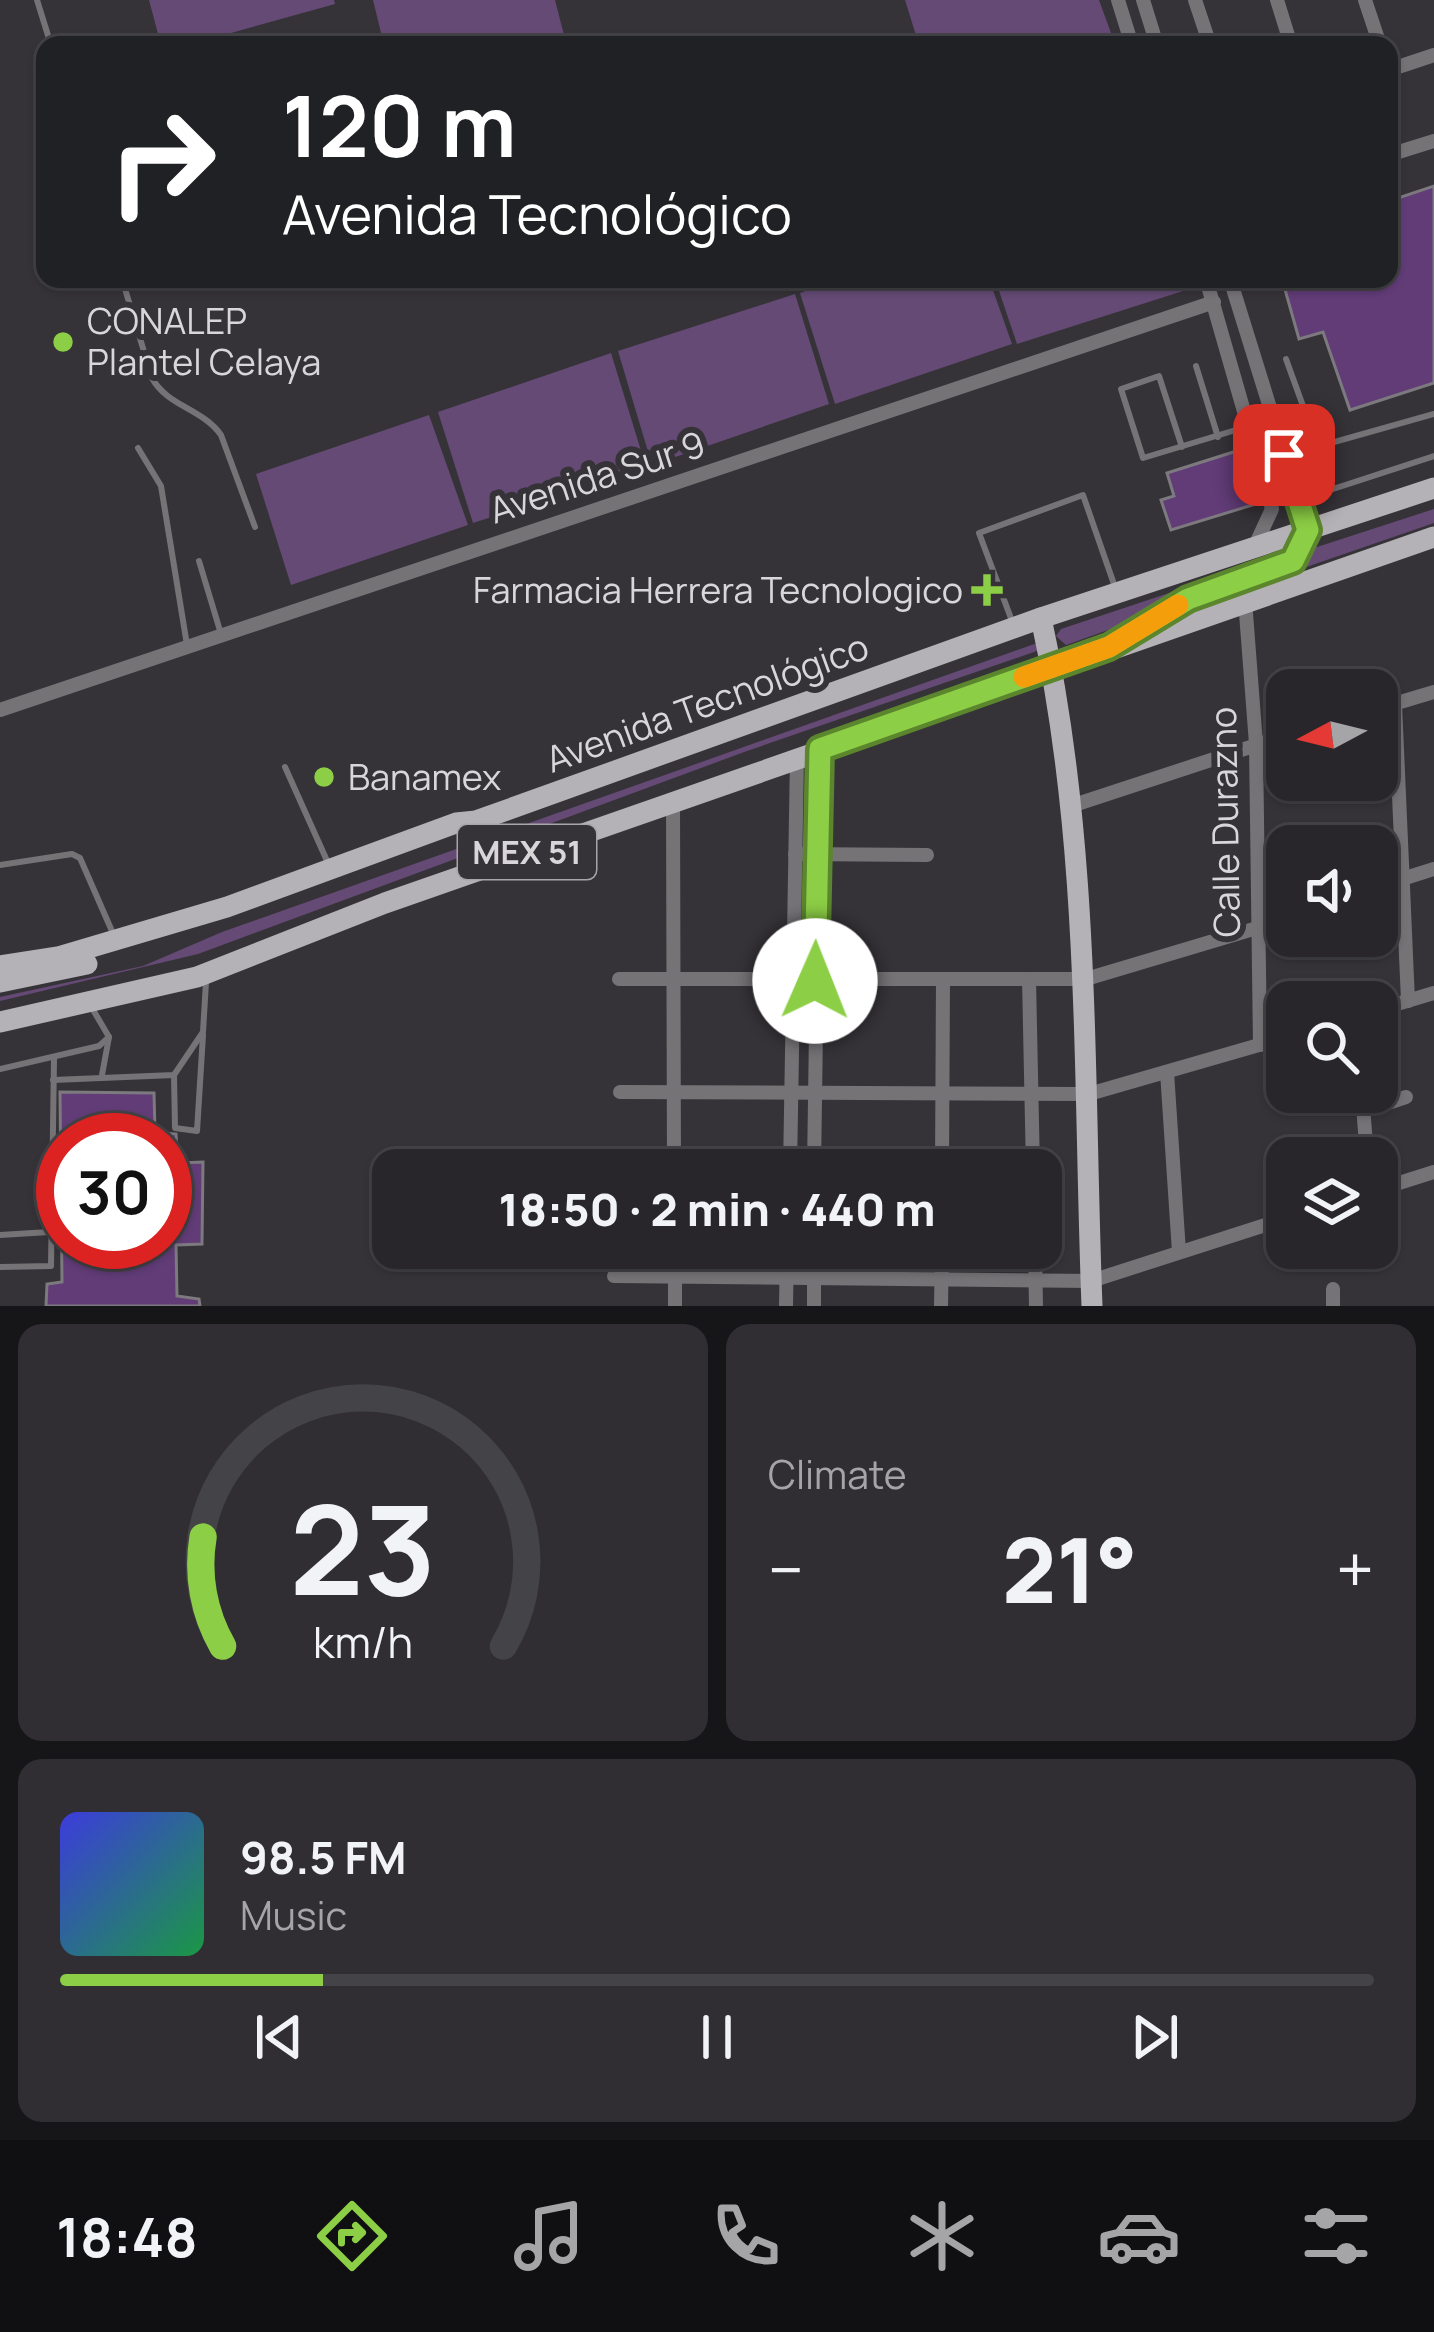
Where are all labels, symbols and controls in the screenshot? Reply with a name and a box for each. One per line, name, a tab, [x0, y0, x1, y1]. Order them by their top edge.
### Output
text: 120 m	[282, 67, 516, 182]
icon: right	[84, 84, 240, 240]
text: Avenida Tecnológico	[282, 176, 792, 250]
place label: CONALEP Plantel Celaya	[87, 296, 321, 386]
marker: CONALEP Plantel Celaya	[50, 329, 76, 355]
pin	[1233, 404, 1335, 506]
street label: Avenida Sur 9	[483, 419, 711, 534]
icon: arrive	[1251, 422, 1317, 488]
place label: Farmacia Herrera Tecnologico	[473, 565, 963, 614]
marker: Farmacia Herrera Tecnologico	[974, 577, 1000, 603]
street label: Avenida Tecnológico	[539, 621, 875, 784]
north arrow	[1266, 669, 1398, 801]
map controls	[1266, 669, 1398, 1269]
street label: Calle Durazno	[1198, 706, 1251, 938]
place label: Banamex	[348, 752, 501, 801]
marker: Banamex	[311, 764, 337, 790]
road number: MEX 51	[458, 825, 596, 879]
button: sound	[1266, 825, 1398, 957]
position arrow	[752, 918, 878, 1044]
button: search	[1266, 981, 1398, 1113]
speed limit sign: 30	[36, 1113, 192, 1269]
button: layers	[1266, 1137, 1398, 1269]
text: 18:50 · 2 min · 440 m	[499, 1178, 935, 1240]
text: Climate	[768, 1447, 907, 1501]
text: 23	[290, 1462, 436, 1632]
text: 21°	[1002, 1507, 1138, 1630]
text: −	[768, 1524, 804, 1614]
text: +	[1336, 1524, 1374, 1614]
text: km/h	[313, 1611, 413, 1670]
text: 98.5 FM	[240, 1826, 407, 1888]
text: Music	[240, 1888, 347, 1942]
icon: previous	[246, 2004, 312, 2070]
icon: pause	[684, 2004, 750, 2070]
icon: next	[1122, 2004, 1188, 2070]
icon: directions	[310, 2194, 394, 2278]
icon: music	[507, 2194, 591, 2278]
icon: phone	[704, 2194, 788, 2278]
icon: climate	[900, 2194, 984, 2278]
icon: car	[1097, 2194, 1181, 2278]
icon: filters	[1294, 2194, 1378, 2278]
text: 18:48	[56, 2199, 198, 2273]

